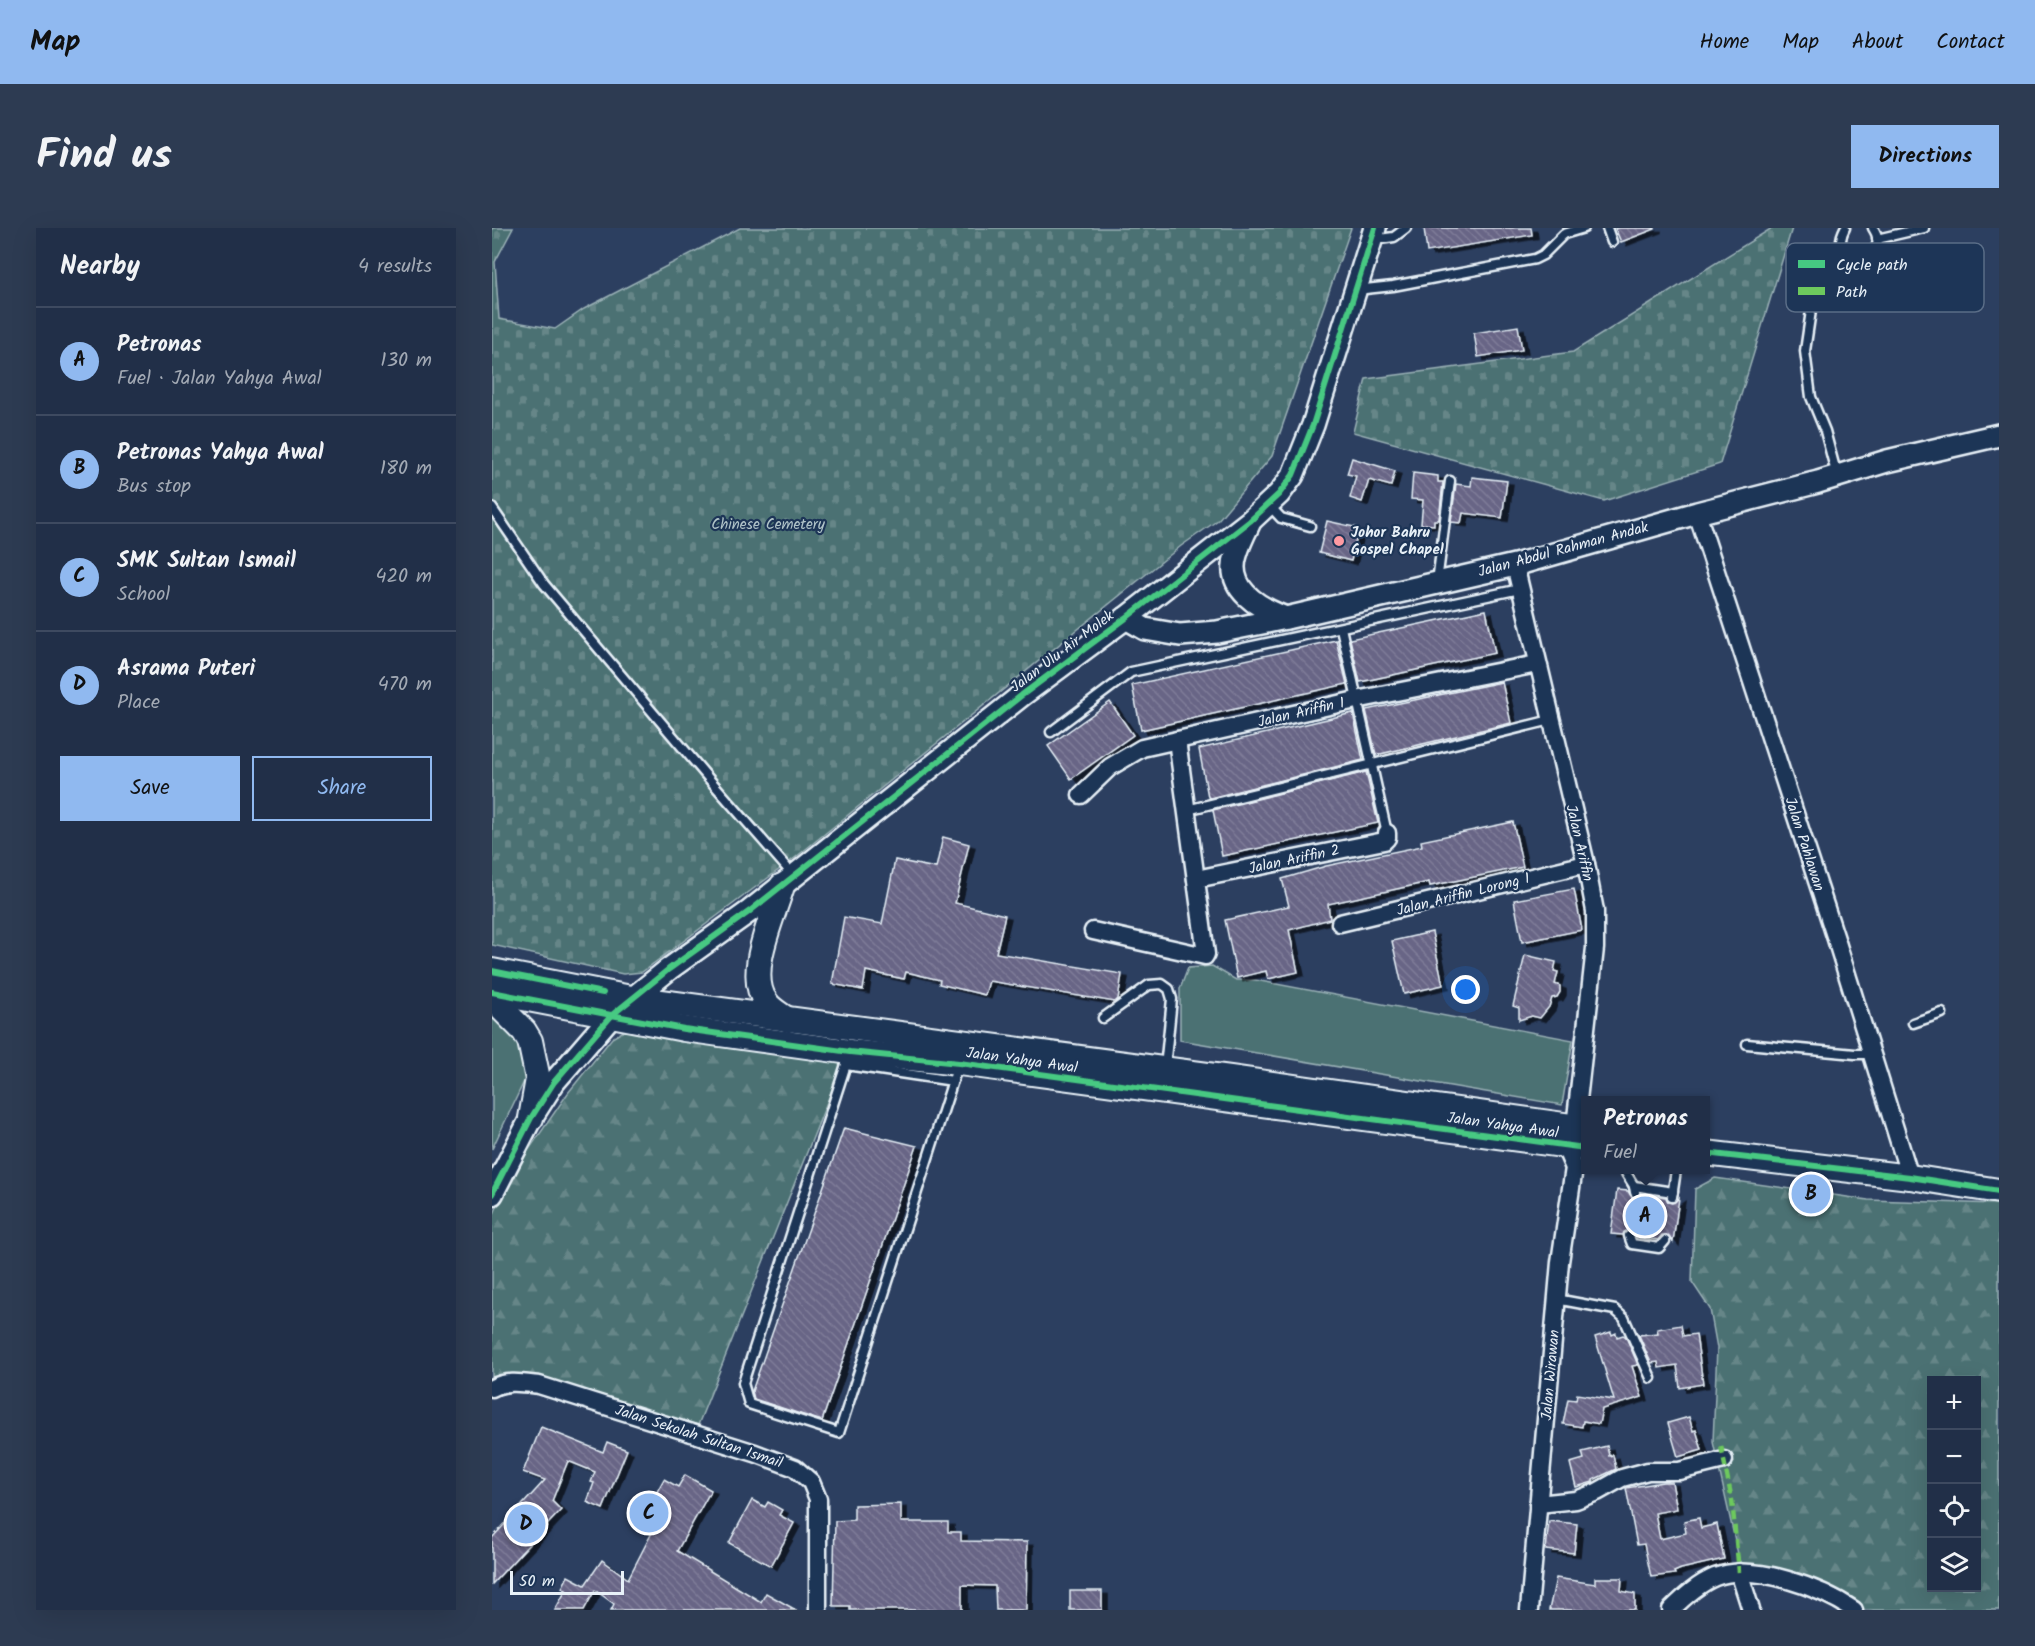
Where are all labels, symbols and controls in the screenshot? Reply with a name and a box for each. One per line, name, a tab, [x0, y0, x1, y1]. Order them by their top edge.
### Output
text: Map	[30, 20, 81, 65]
text: Home	[1700, 26, 1749, 59]
text: Map	[1782, 26, 1819, 59]
text: About	[1852, 26, 1903, 59]
text: Contact	[1936, 26, 2005, 59]
text: Find us	[36, 123, 172, 190]
button: Directions	[1851, 125, 1999, 188]
legend	[1786, 243, 1984, 312]
text: Nearby	[60, 246, 140, 288]
text: 4 results	[358, 251, 432, 283]
text: Cycle path	[1836, 253, 1908, 278]
text: Path	[1836, 280, 1867, 305]
text: Petronas	[117, 328, 201, 363]
text: A	[73, 345, 86, 377]
text: 130 m	[380, 345, 432, 377]
text: Fuel · Jalan Yahya Awal	[117, 363, 322, 395]
text: Petronas Yahya Awal	[117, 436, 324, 471]
text: B	[73, 453, 86, 485]
text: 180 m	[380, 453, 432, 485]
text: Bus stop	[117, 471, 191, 503]
park label: Chinese Cemetery	[711, 513, 826, 537]
street label: Jalan Abdul Rahman Andak	[1475, 515, 1652, 584]
place label: Johor Bahru Gospel Chapel	[1351, 521, 1444, 562]
marker: Johor Bahru Gospel Chapel	[1332, 534, 1346, 548]
text: SMK Sultan Ismail	[117, 544, 296, 579]
text: C	[73, 561, 86, 593]
text: 420 m	[375, 561, 432, 593]
text: School	[117, 579, 170, 611]
street label: Jalan Ulu Air Molek	[1006, 604, 1120, 699]
text: Asrama Puteri	[117, 652, 255, 687]
text: D	[73, 669, 86, 701]
text: 470 m	[378, 669, 432, 701]
text: Place	[117, 687, 160, 719]
street label: Jalan Ariffin 1	[1255, 691, 1347, 735]
button: Save	[60, 756, 240, 821]
button: Share	[252, 756, 432, 821]
street label: Jalan Pahlawan	[1778, 794, 1831, 895]
street label: Jalan Ariffin	[1559, 803, 1599, 884]
street label: Jalan Ariffin 2	[1246, 839, 1342, 881]
street label: Jalan Ariffin Lorong 1	[1394, 867, 1533, 923]
your location	[1451, 975, 1480, 1004]
street label: Jalan Yahya Awal	[964, 1041, 1080, 1081]
popup	[1581, 1096, 1710, 1174]
text: Petronas	[1603, 1102, 1688, 1137]
street label: Jalan Yahya Awal	[1445, 1106, 1561, 1146]
text: Fuel	[1603, 1137, 1637, 1169]
pin: B	[1792, 1172, 1830, 1216]
pin: A	[1626, 1194, 1664, 1238]
street label: Jalan Wirawan	[1535, 1329, 1567, 1422]
map controls	[1927, 1376, 1981, 1592]
button: +	[1927, 1376, 1981, 1430]
street label: Jalan Sekolah Sultan Ismail	[612, 1398, 786, 1476]
button: −	[1927, 1430, 1981, 1484]
button: locate	[1927, 1484, 1981, 1538]
pin: C	[630, 1490, 668, 1536]
pin: D	[507, 1502, 546, 1546]
button: layers	[1927, 1538, 1981, 1592]
scale bar	[510, 1568, 624, 1596]
text: 50 m	[519, 1569, 555, 1594]

